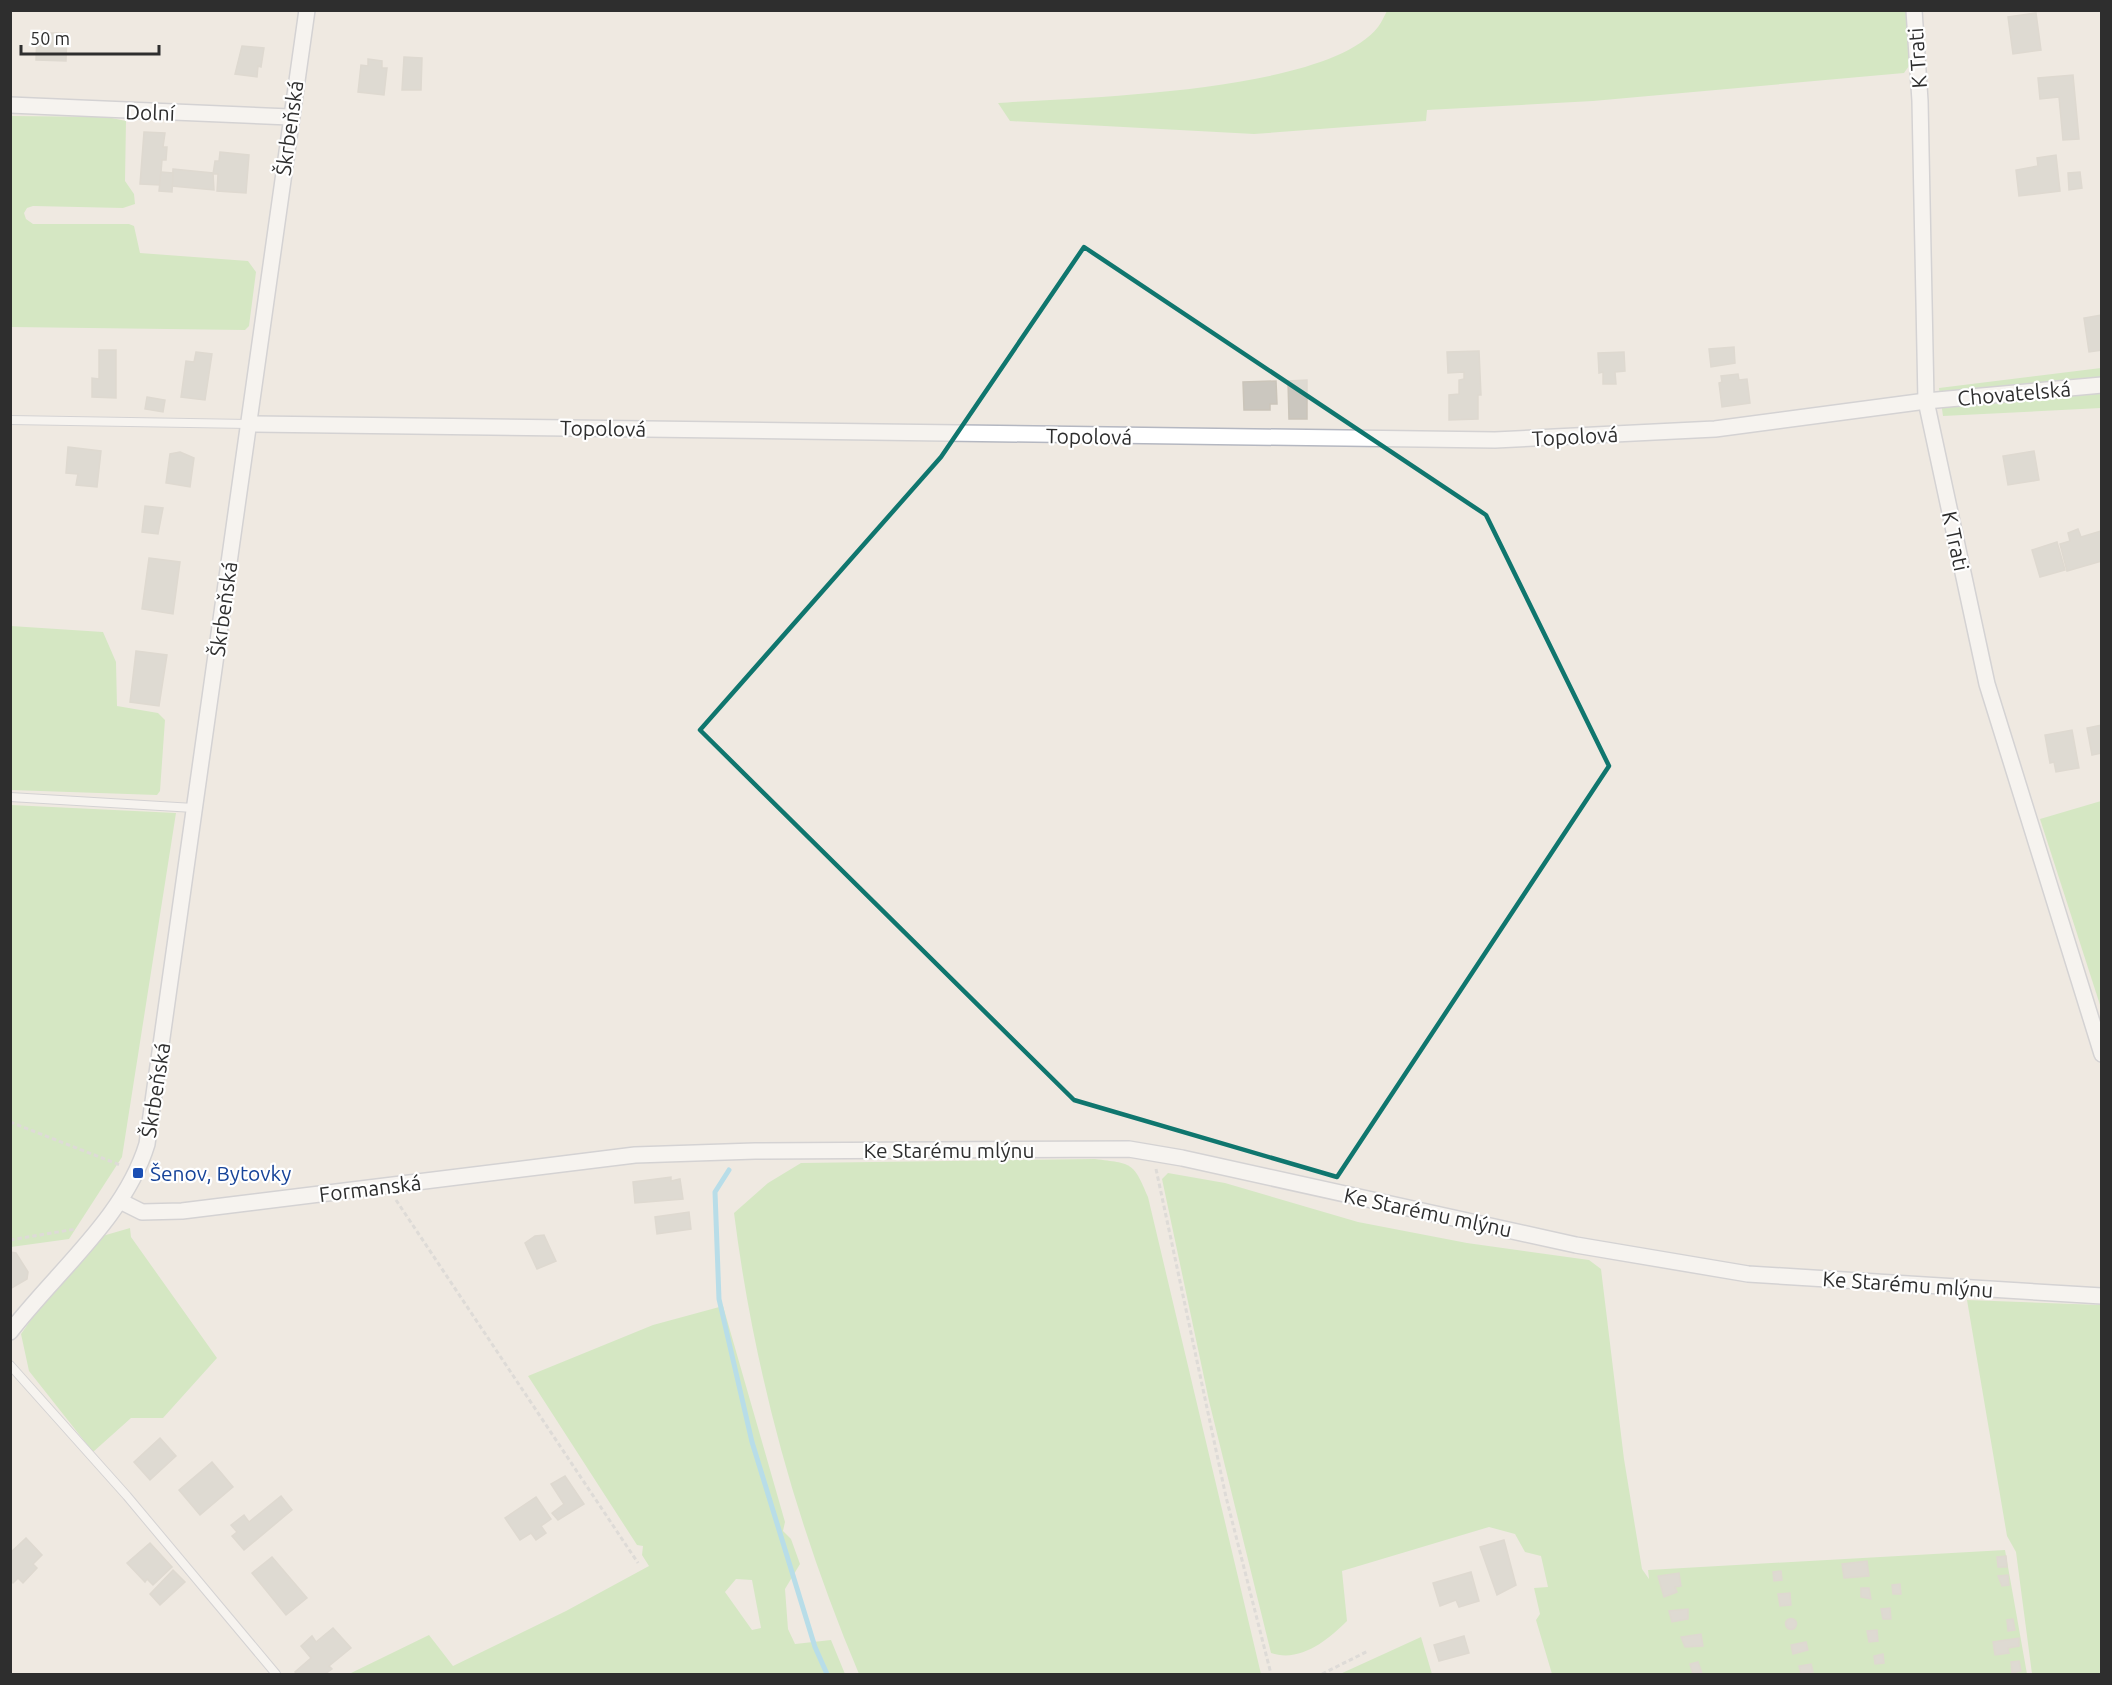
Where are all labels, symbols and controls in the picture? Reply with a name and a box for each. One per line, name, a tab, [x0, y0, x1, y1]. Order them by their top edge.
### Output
scale bar	[21, 18, 159, 56]
street label: K Trati	[1903, 27, 1931, 89]
text: 50 m	[30, 28, 70, 48]
street label: Škrbeňská	[270, 79, 308, 177]
street label: Dolní	[125, 99, 176, 125]
street label: Chovatelská	[1956, 376, 2072, 410]
street label: Topolová	[560, 415, 646, 441]
street label: Topolová	[1531, 422, 1619, 450]
street label: Topolová	[1046, 423, 1132, 449]
street label: K Trati	[1938, 509, 1974, 573]
street label: Škrbeňská	[204, 560, 242, 658]
street label: Škrbeňská	[136, 1041, 174, 1139]
street label: Ke Starému mlýnu	[863, 1138, 1035, 1162]
place label: Šenov, Bytovky	[150, 1161, 291, 1185]
marker: Šenov, Bytovky	[131, 1166, 145, 1180]
street label: Formanská	[318, 1170, 422, 1206]
street label: Ke Starému mlýnu	[1342, 1182, 1514, 1242]
street label: Ke Starému mlýnu	[1822, 1266, 1994, 1302]

